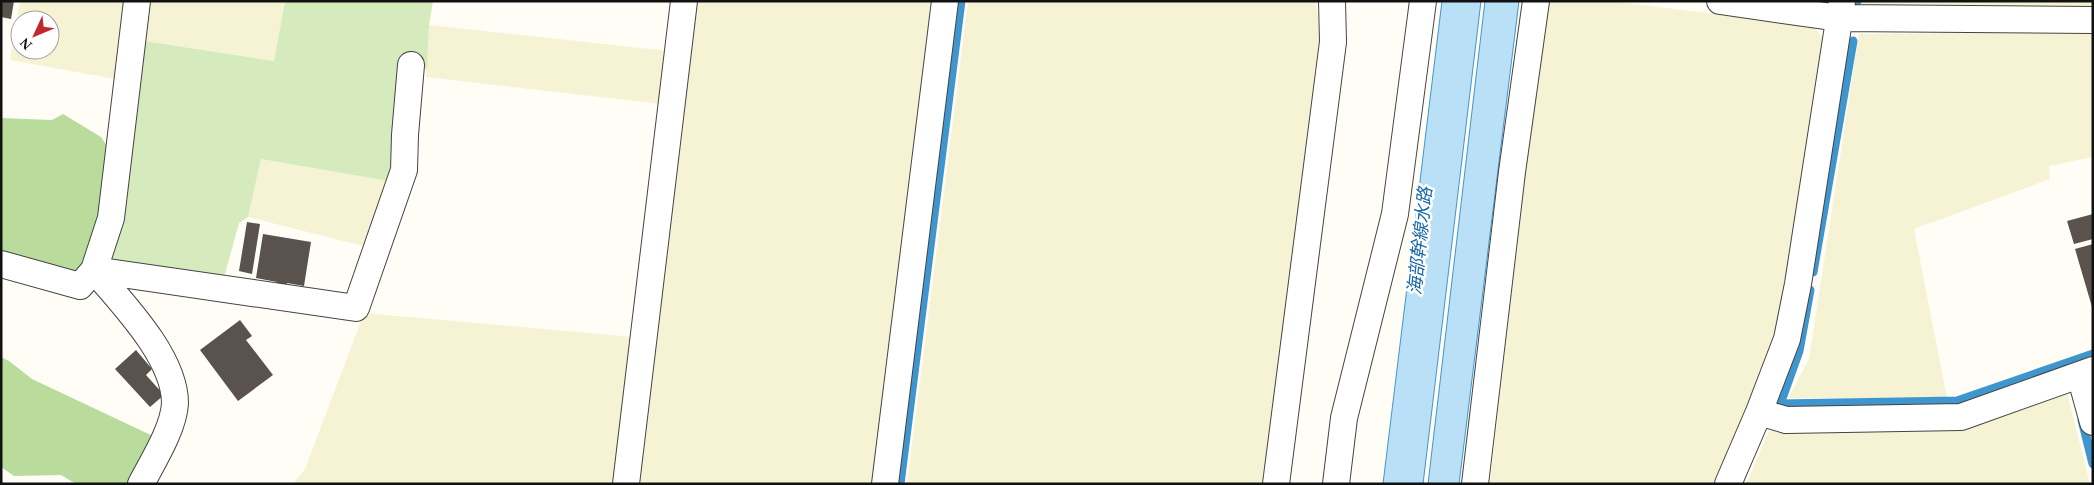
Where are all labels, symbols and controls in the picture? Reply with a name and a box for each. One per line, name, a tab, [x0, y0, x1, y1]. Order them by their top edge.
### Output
north arrow	[10, 10, 60, 60]
text: N	[17, 35, 35, 53]
water label: 海部幹線水路	[1404, 184, 1436, 296]

